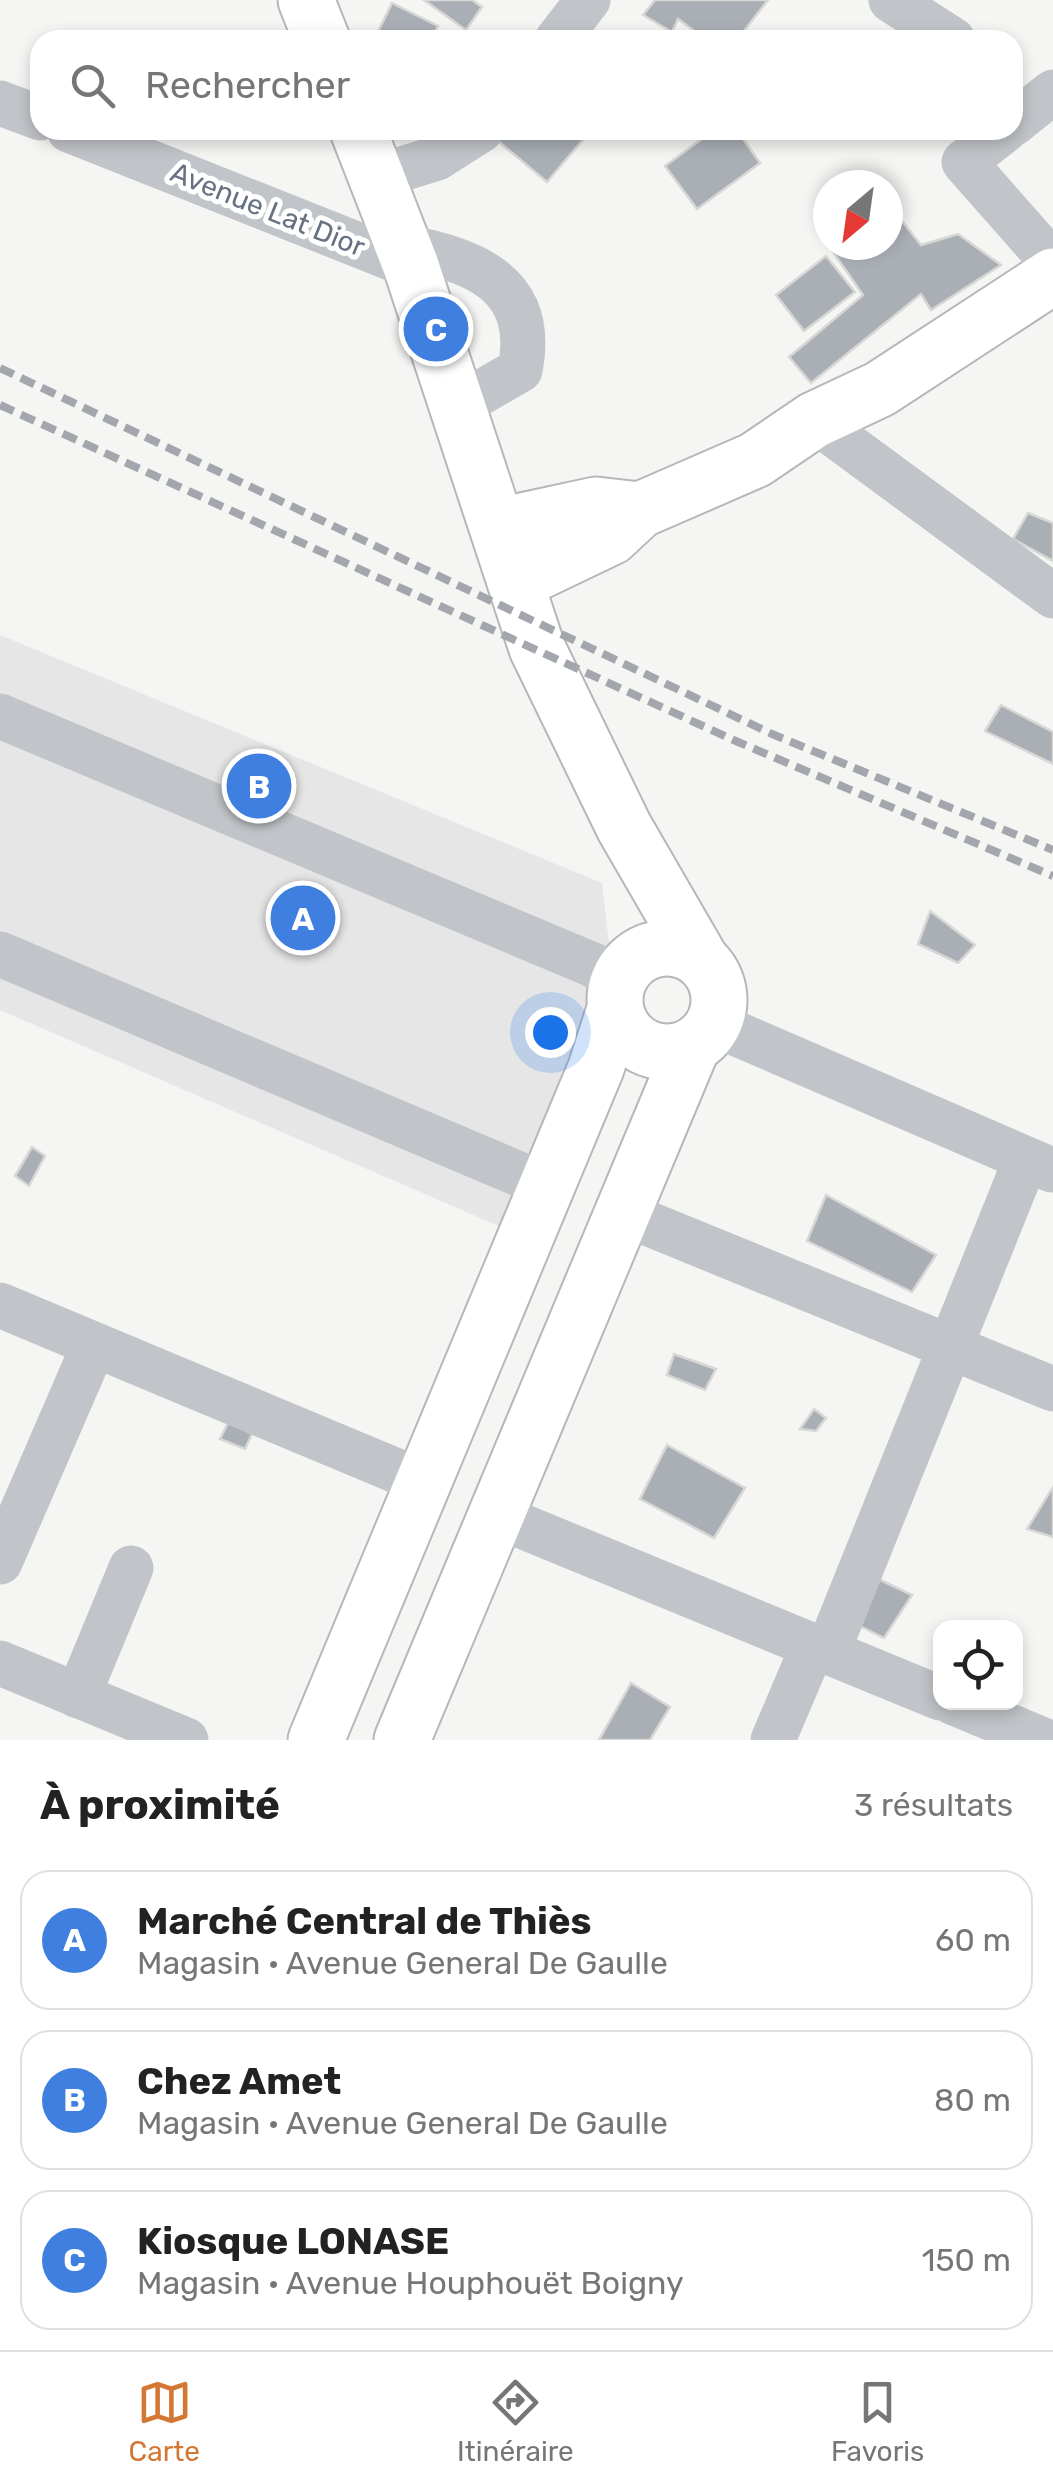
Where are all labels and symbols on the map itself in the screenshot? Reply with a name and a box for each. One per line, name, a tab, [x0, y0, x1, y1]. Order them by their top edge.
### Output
street label: Avenue Lat Dior	[166, 155, 370, 264]
north arrow	[813, 170, 903, 260]
pin: C	[404, 292, 468, 366]
pin: B	[226, 748, 292, 824]
pin: A	[270, 880, 336, 956]
your location	[525, 1007, 576, 1058]

